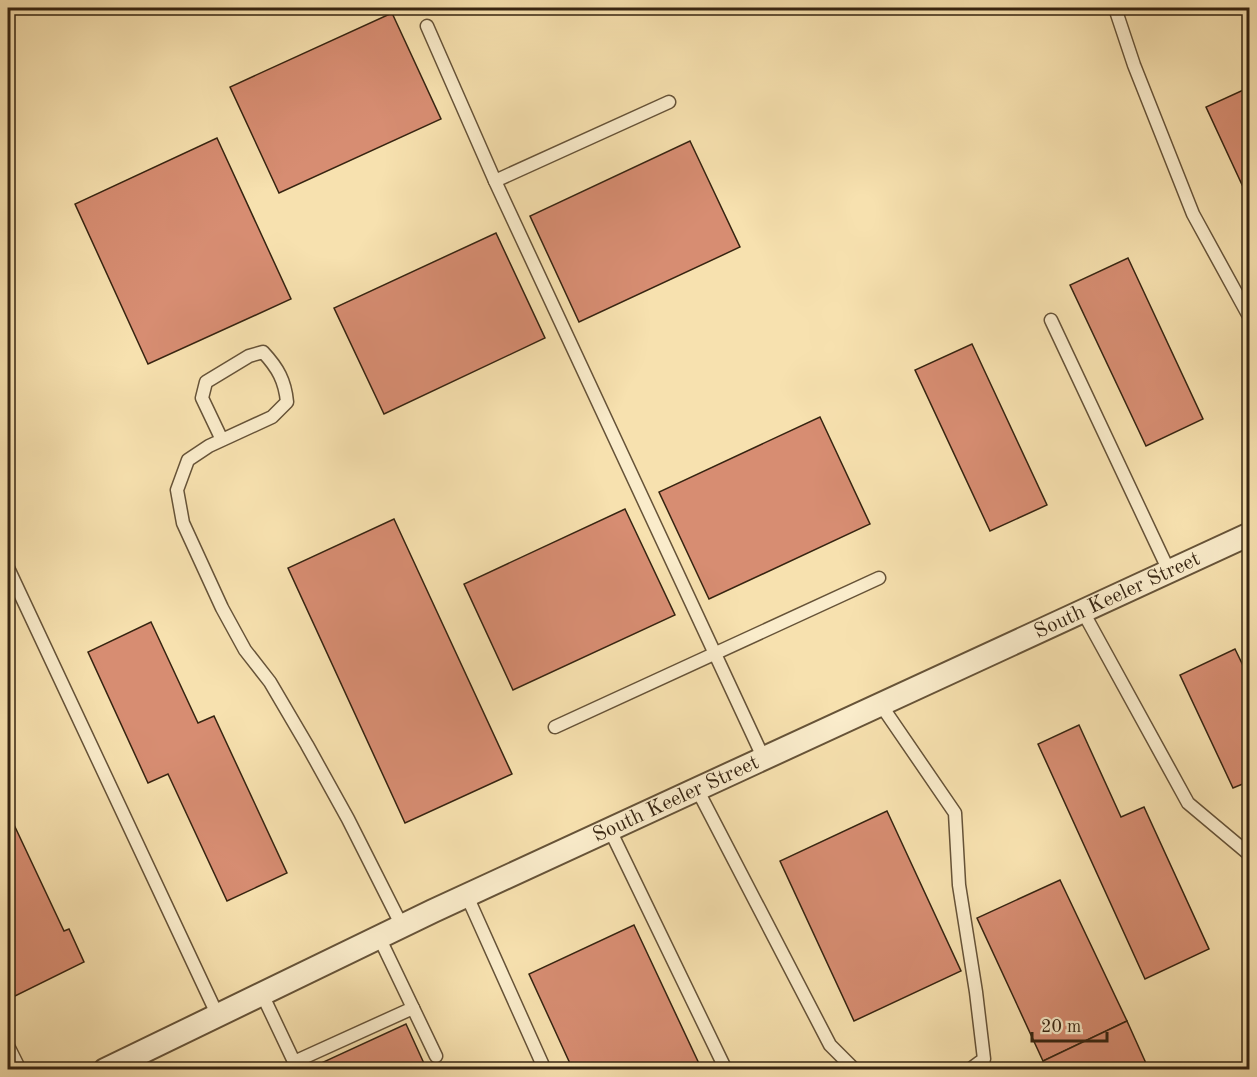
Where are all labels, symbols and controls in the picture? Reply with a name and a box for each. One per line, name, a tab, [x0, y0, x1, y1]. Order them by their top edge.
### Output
street label: South Keeler Street	[1031, 548, 1203, 643]
street label: South Keeler Street	[590, 752, 762, 846]
scale bar	[1032, 1005, 1107, 1043]
text: 20 m	[1041, 1018, 1081, 1036]

